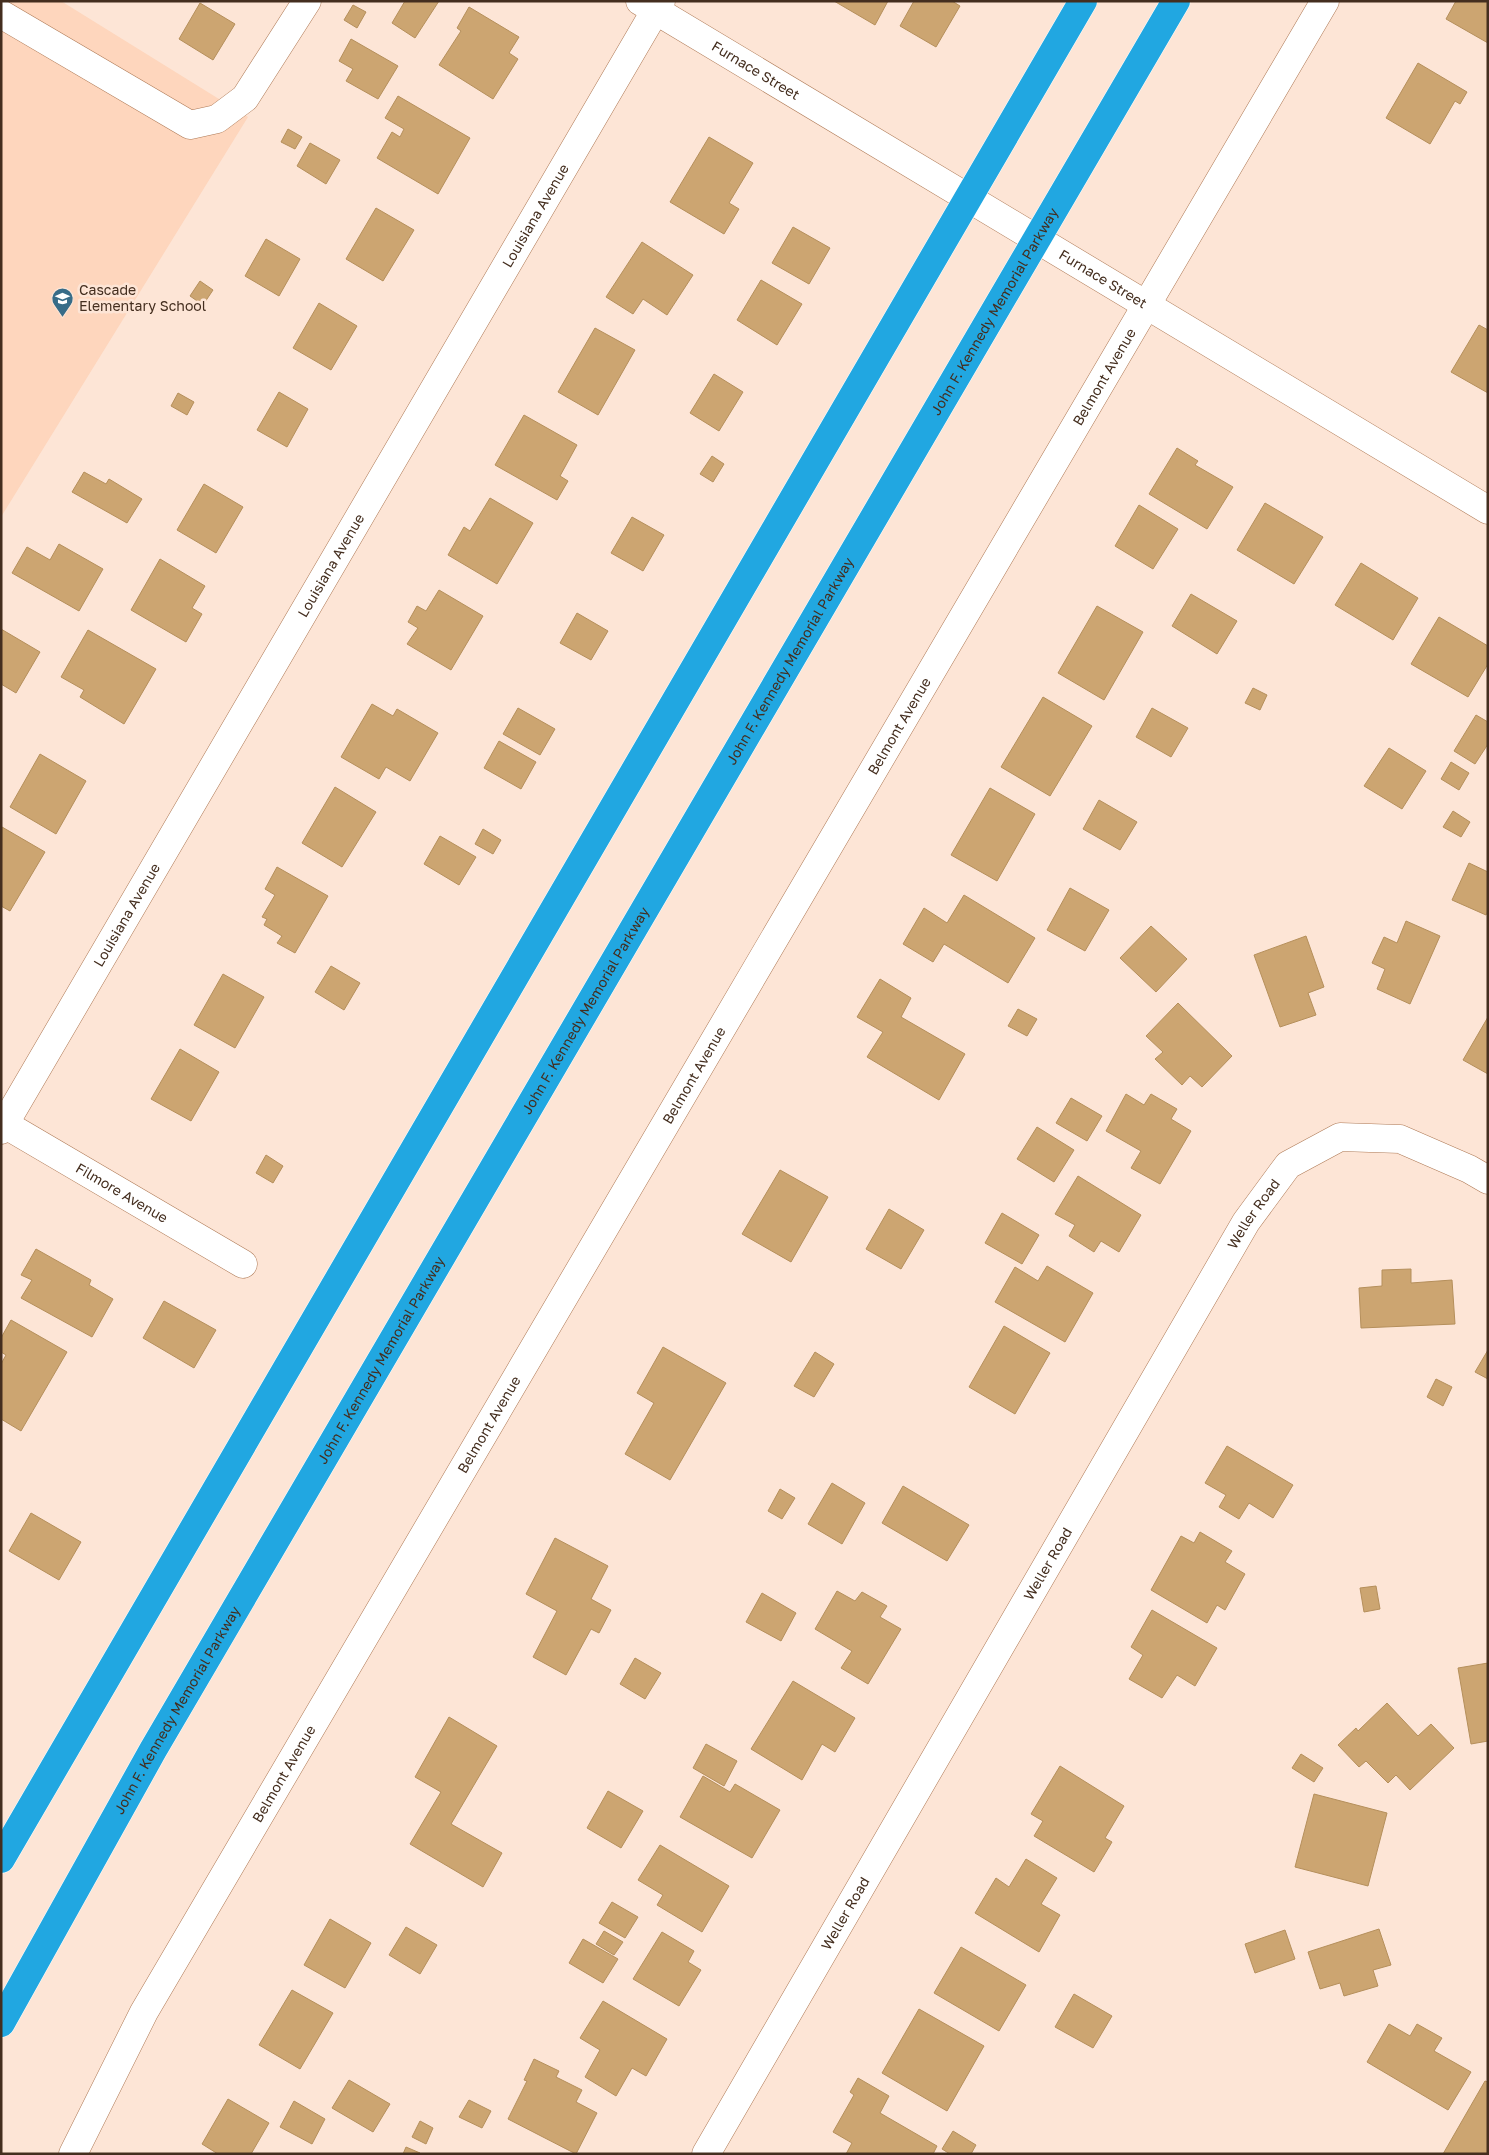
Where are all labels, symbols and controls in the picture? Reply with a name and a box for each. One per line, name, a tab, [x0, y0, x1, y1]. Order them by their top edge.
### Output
street label: Furnace Street	[709, 37, 803, 103]
street label: Louisiana Avenue	[498, 161, 572, 270]
street label: John F. Kennedy Memorial Parkway	[927, 204, 1061, 418]
street label: Furnace Street	[1056, 246, 1150, 311]
place label: Cascade Elementary School	[79, 281, 206, 314]
school or university icon: Cascade Elementary School	[51, 286, 75, 317]
street label: Belmont Avenue	[1069, 325, 1139, 428]
street label: Louisiana Avenue	[294, 510, 368, 620]
street label: John F. Kennedy Memorial Parkway	[722, 554, 857, 768]
street label: Belmont Avenue	[864, 674, 934, 778]
street label: Louisiana Avenue	[89, 860, 163, 970]
street label: John F. Kennedy Memorial Parkway	[518, 904, 652, 1117]
street label: Belmont Avenue	[658, 1023, 729, 1127]
street label: Filmore Avenue	[73, 1159, 171, 1226]
street label: Weller Road	[1223, 1175, 1283, 1252]
street label: John F. Kennedy Memorial Parkway	[313, 1253, 448, 1467]
street label: Belmont Avenue	[453, 1373, 524, 1476]
street label: Weller Road	[1020, 1524, 1075, 1603]
street label: John F. Kennedy Memorial Parkway	[110, 1603, 243, 1817]
street label: Belmont Avenue	[248, 1722, 319, 1825]
street label: Weller Road	[817, 1874, 873, 1953]

